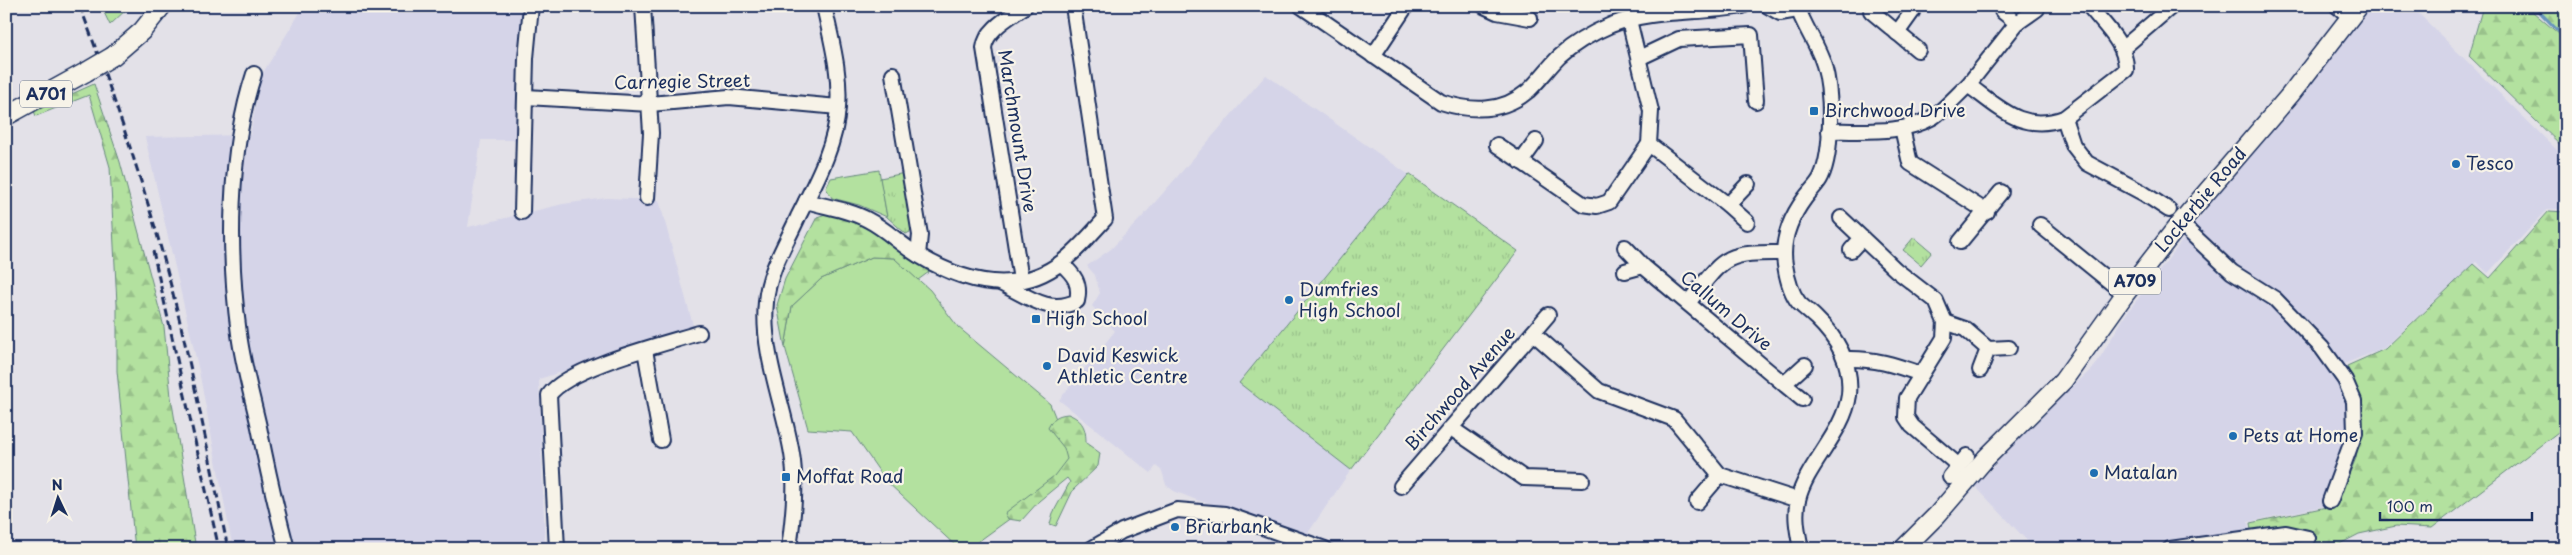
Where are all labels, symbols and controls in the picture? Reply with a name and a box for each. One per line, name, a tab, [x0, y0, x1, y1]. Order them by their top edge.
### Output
street label: Marchmount Drive	[992, 47, 1045, 214]
street label: Carnegie Street	[614, 66, 750, 95]
road number: A701	[20, 80, 72, 108]
place label: Birchwood Drive	[1824, 96, 1966, 123]
marker: Birchwood Drive	[1808, 105, 1820, 117]
street label: Lockerbie Road	[2148, 141, 2252, 258]
place label: Tesco	[2466, 149, 2514, 176]
marker: Tesco	[2450, 158, 2462, 170]
street label: Callum Drive	[1675, 263, 1779, 356]
road number: A709	[2109, 268, 2161, 294]
place label: Dumfries High School	[1299, 275, 1401, 323]
marker: Dumfries High School	[1283, 294, 1295, 306]
place label: High School	[1046, 304, 1148, 331]
marker: High School	[1030, 313, 1042, 325]
street label: Birchwood Avenue	[1397, 320, 1521, 456]
place label: David Keswick Athletic Centre	[1057, 341, 1188, 389]
marker: David Keswick Athletic Centre	[1041, 360, 1053, 372]
place label: Pets at Home	[2243, 421, 2358, 448]
marker: Pets at Home	[2227, 430, 2239, 442]
place label: Matalan	[2104, 458, 2178, 485]
place label: Moffat Road	[796, 462, 904, 489]
marker: Matalan	[2088, 467, 2100, 479]
marker: Moffat Road	[780, 471, 792, 483]
north arrow	[32, 472, 82, 522]
text: N	[51, 474, 63, 495]
scale bar	[2380, 490, 2532, 522]
text: 100 m	[2387, 494, 2433, 517]
place label: Briarbank	[1185, 512, 1274, 539]
marker: Briarbank	[1169, 521, 1181, 533]

